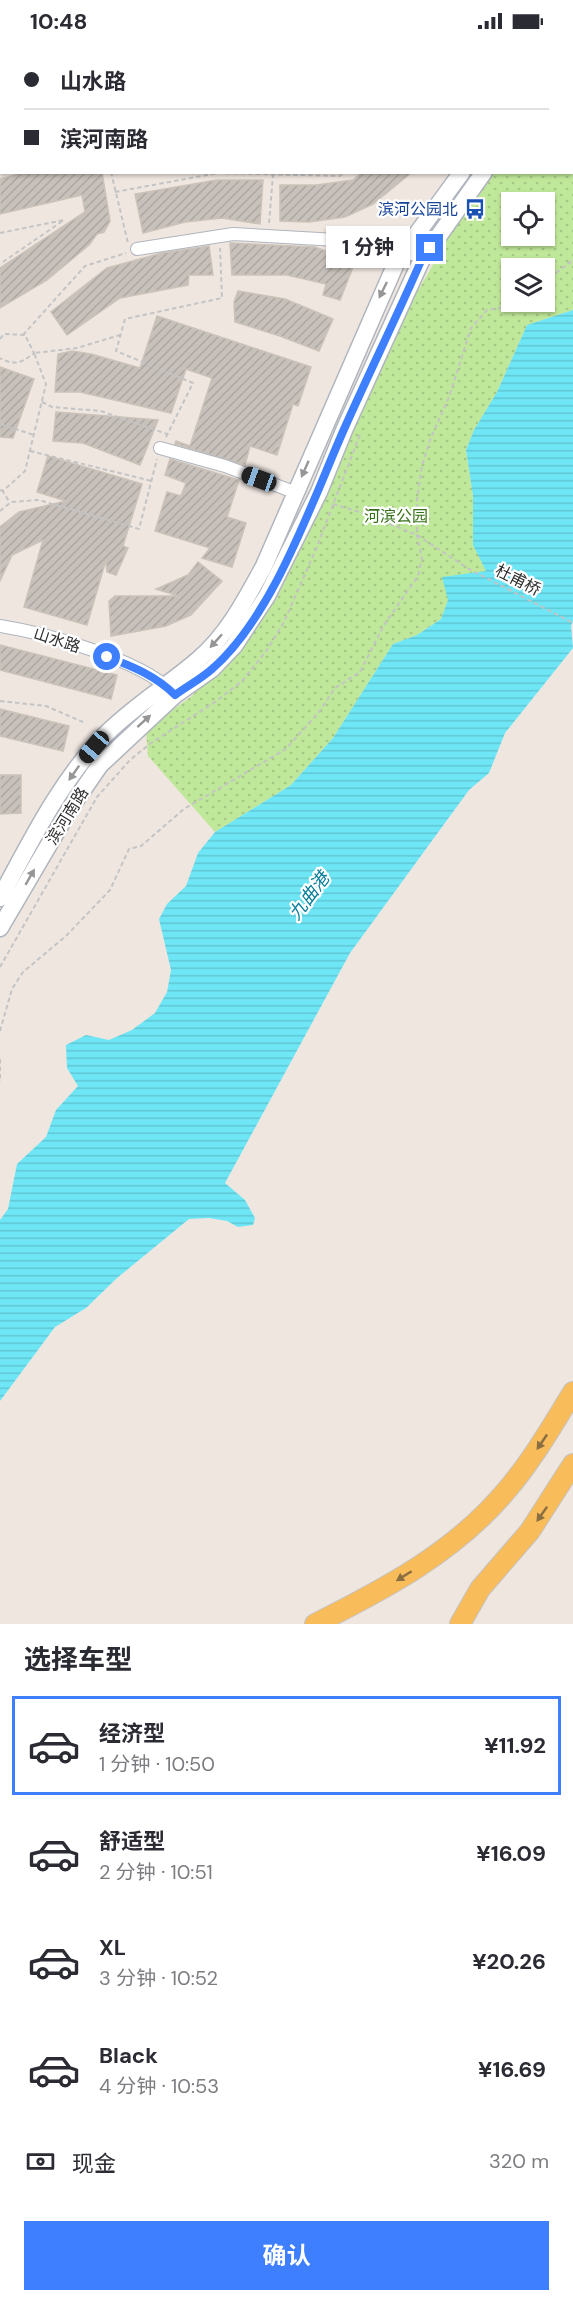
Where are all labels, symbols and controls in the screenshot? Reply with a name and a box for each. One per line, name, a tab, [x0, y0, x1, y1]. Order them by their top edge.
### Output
text: 10:48	[30, 7, 87, 36]
text: 山水路	[60, 67, 126, 96]
text: 滨河南路	[60, 125, 148, 154]
map controls	[501, 192, 555, 312]
button: locate	[501, 192, 555, 246]
bus stop icon: 滨河公园北	[463, 197, 487, 221]
place label: 滨河公园北	[378, 199, 458, 220]
callout: 1 分钟	[325, 227, 409, 269]
text: 1 分钟	[342, 234, 394, 260]
route end	[416, 234, 443, 261]
button: layers	[501, 258, 555, 312]
one-way arrow	[379, 282, 388, 299]
one-way arrow	[301, 461, 310, 478]
car	[239, 464, 279, 494]
park label: 河滨公园	[364, 506, 428, 527]
street label: 杜甫桥	[492, 560, 544, 600]
street label: 山水路	[31, 623, 83, 657]
one-way arrow	[209, 634, 223, 649]
route start	[93, 643, 120, 670]
one-way arrow	[136, 715, 151, 728]
car	[76, 727, 112, 767]
one-way arrow	[68, 765, 80, 781]
street label: 滨河南路	[41, 783, 93, 849]
water label: 九曲港	[283, 865, 337, 925]
one-way arrow	[24, 869, 35, 885]
one-way arrow	[536, 1433, 548, 1449]
one-way arrow	[536, 1505, 548, 1521]
one-way arrow	[395, 1571, 412, 1582]
text: 选择车型	[24, 1642, 132, 1677]
icon: car	[27, 1719, 81, 1773]
text: 经济型	[99, 1719, 165, 1748]
text: ¥11.92	[484, 1731, 546, 1760]
text: 1 分钟 · 10:50	[99, 1751, 215, 1777]
icon: car	[27, 1827, 81, 1881]
text: 舒适型	[99, 1827, 165, 1856]
text: ¥16.09	[476, 1839, 546, 1868]
text: 2 分钟 · 10:51	[99, 1859, 213, 1885]
text: XL	[99, 1933, 126, 1962]
icon: car	[27, 1935, 81, 1989]
text: ¥20.26	[472, 1947, 546, 1976]
text: 3 分钟 · 10:52	[99, 1965, 218, 1991]
text: Black	[99, 2041, 158, 2070]
icon: car	[27, 2043, 81, 2097]
text: ¥16.69	[478, 2055, 546, 2084]
text: 4 分钟 · 10:53	[99, 2073, 219, 2099]
icon: cash	[24, 2145, 57, 2178]
text: 320 m	[489, 2148, 549, 2174]
text: 现金	[72, 2149, 116, 2178]
button: 确认	[24, 2221, 549, 2290]

